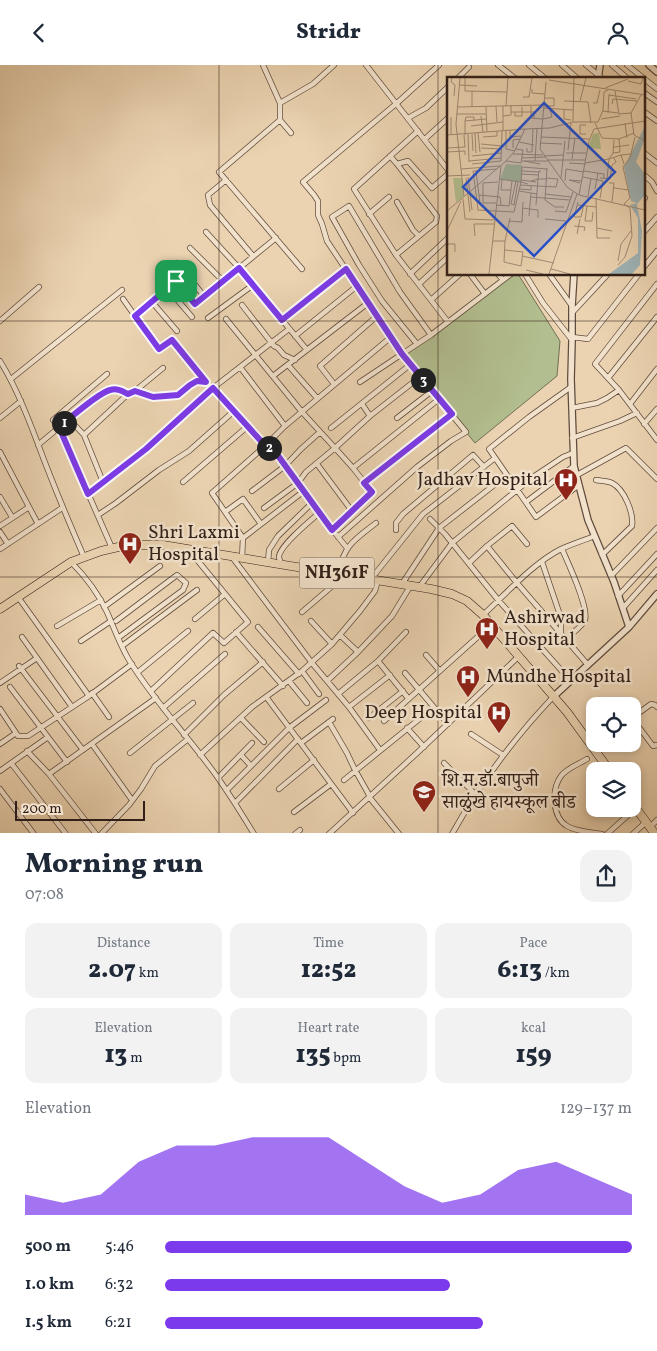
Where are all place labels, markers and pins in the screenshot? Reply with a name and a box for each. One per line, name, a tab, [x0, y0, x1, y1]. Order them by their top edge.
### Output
pin	[155, 260, 197, 302]
pin: 3	[410, 367, 436, 393]
pin: 1	[52, 411, 76, 435]
pin: 2	[256, 435, 282, 461]
place label: Jadhav Hospital	[417, 467, 548, 493]
hospital icon: Jadhav Hospital	[553, 467, 579, 501]
place label: Shri Laxmi Hospital	[148, 520, 240, 568]
hospital icon: Shri Laxmi Hospital	[117, 531, 143, 565]
place label: Ashirwad Hospital	[504, 605, 585, 653]
hospital icon: Ashirwad Hospital	[474, 616, 500, 650]
hospital icon: Mundhe Hospital	[455, 664, 481, 698]
place label: Mundhe Hospital	[486, 664, 631, 690]
place label: Deep Hospital	[364, 700, 482, 726]
hospital icon: Deep Hospital	[486, 700, 512, 734]
place label: शि.म.डॉ.बापुजी साळुंखे हायस्कूल बीड	[441, 768, 577, 816]
school or university icon: शि.म.डॉ.बापुजी साळुंखे हायस्कूल बीड	[411, 779, 437, 813]

